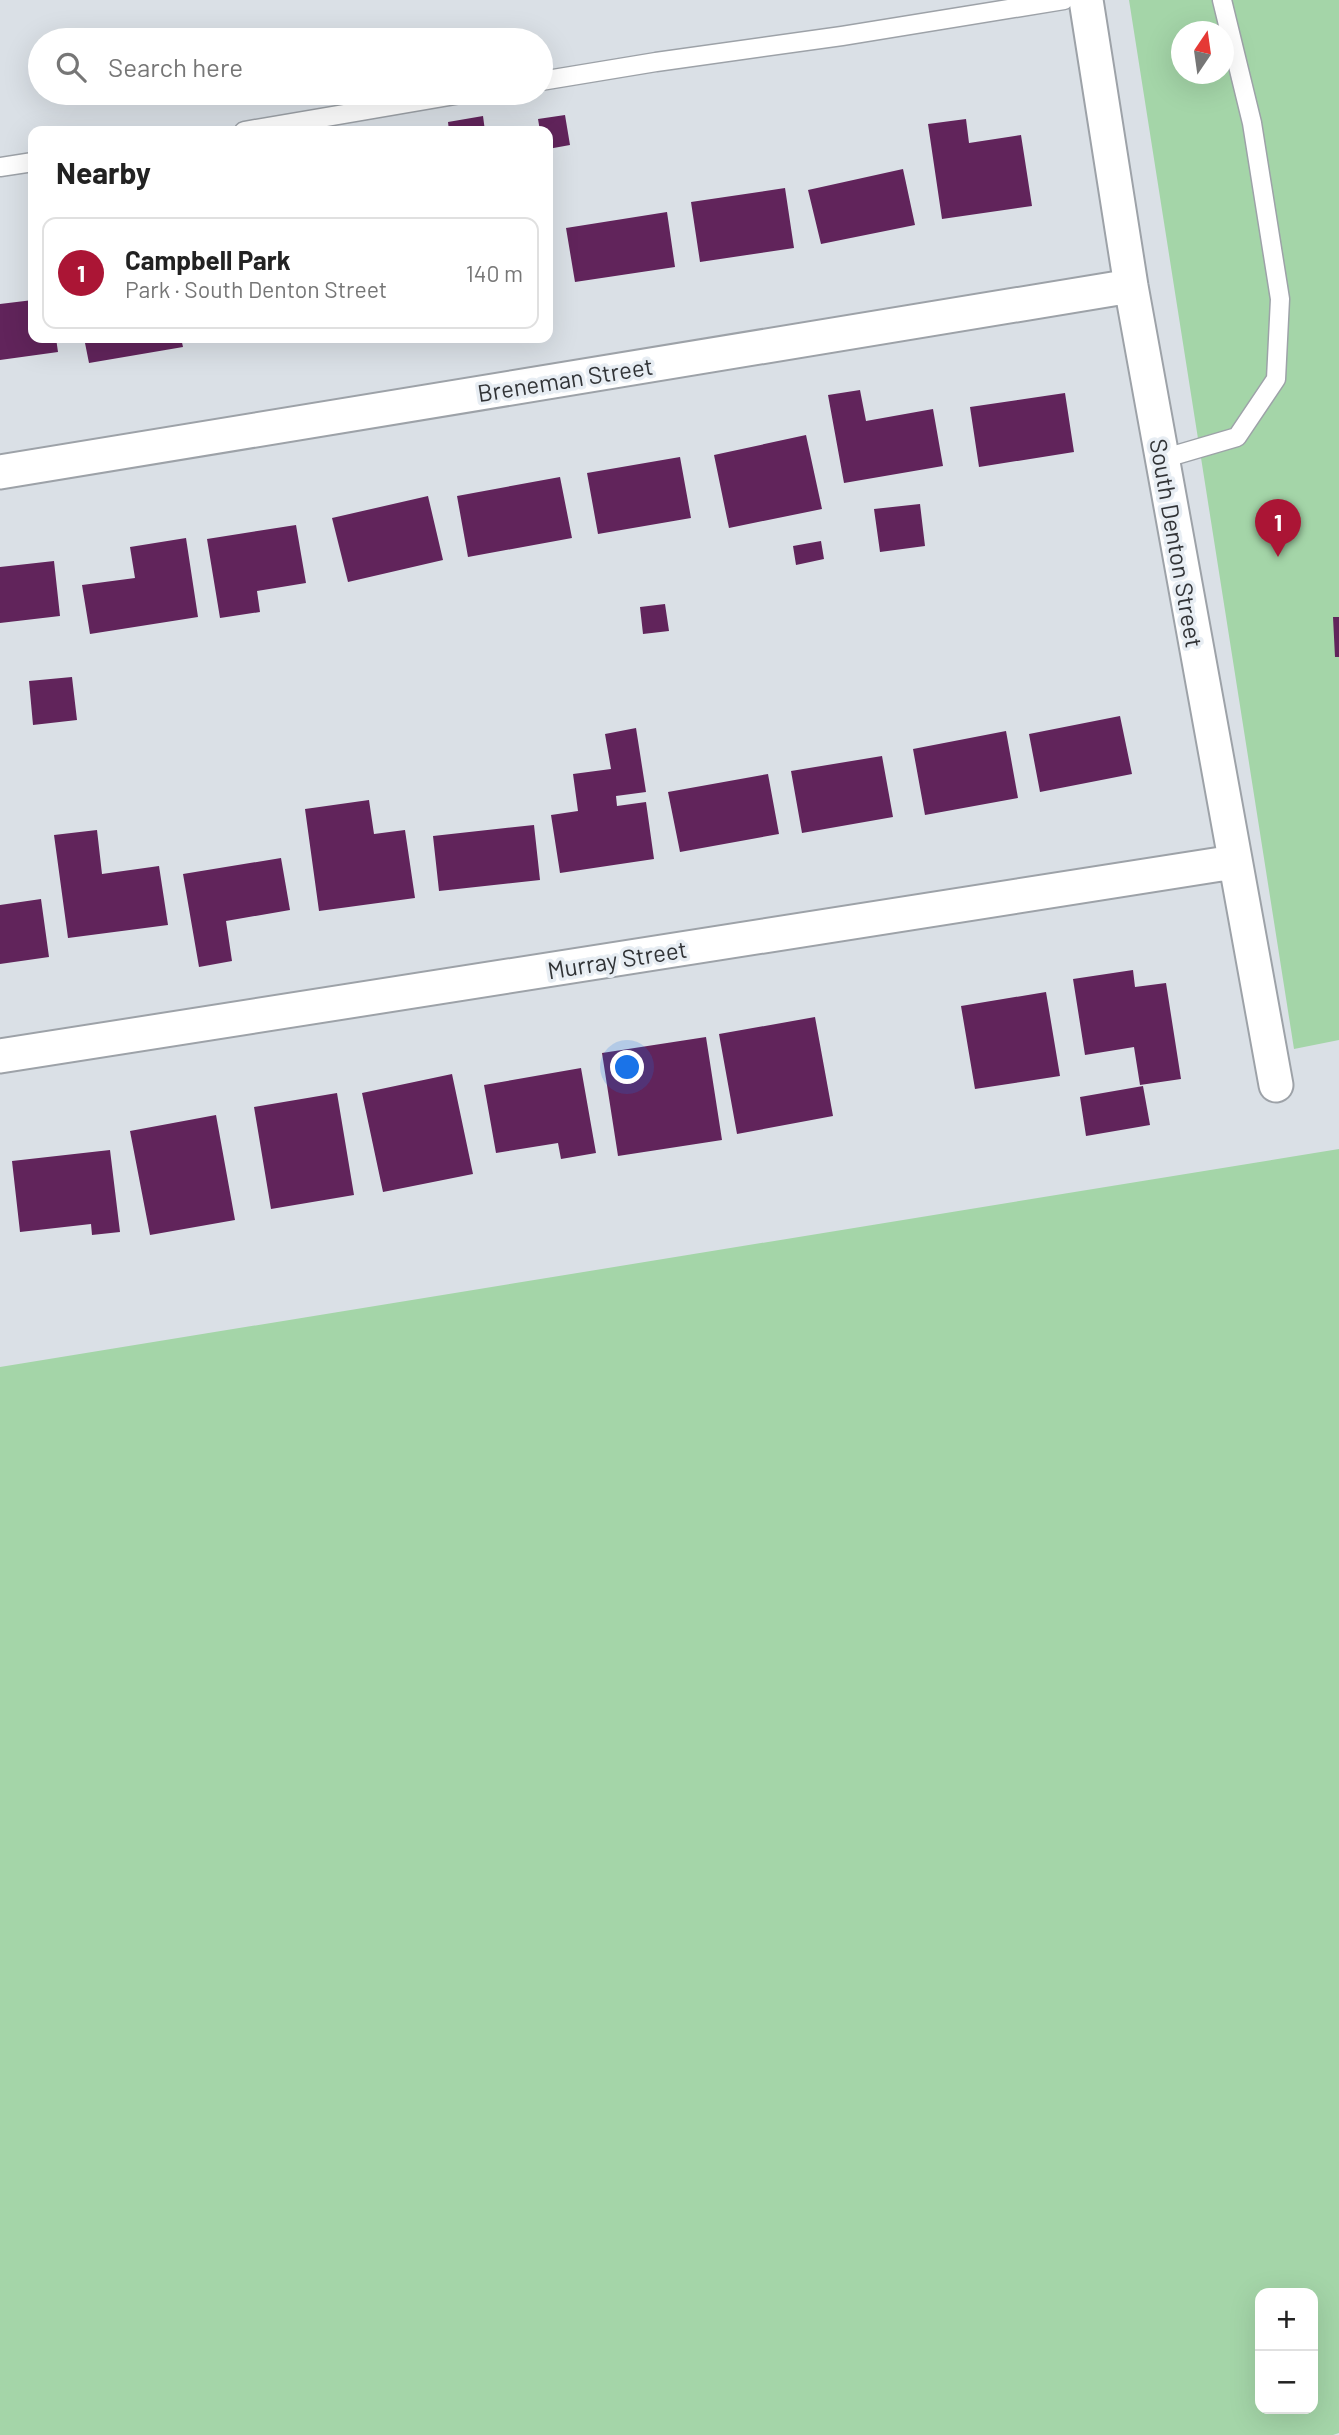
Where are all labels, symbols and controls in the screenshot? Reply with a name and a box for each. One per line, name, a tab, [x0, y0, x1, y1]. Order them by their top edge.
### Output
north arrow	[1171, 21, 1234, 84]
search box	[28, 28, 553, 105]
icon: search	[52, 48, 90, 86]
text: Search here	[108, 51, 243, 82]
text: Nearby	[56, 154, 151, 190]
text: Campbell Park	[125, 244, 291, 275]
text: 1	[77, 259, 85, 287]
text: 140 m	[466, 259, 523, 287]
text: Park · South Denton Street	[125, 275, 387, 303]
street label: Breneman Street	[475, 351, 655, 407]
street label: South Denton Street	[1144, 436, 1210, 650]
pin: 1	[1255, 499, 1301, 557]
street label: Murray Street	[545, 934, 689, 984]
your location	[610, 1050, 644, 1084]
map controls	[1255, 2288, 1318, 2414]
button: +	[1255, 2288, 1318, 2351]
button: −	[1255, 2351, 1318, 2414]

